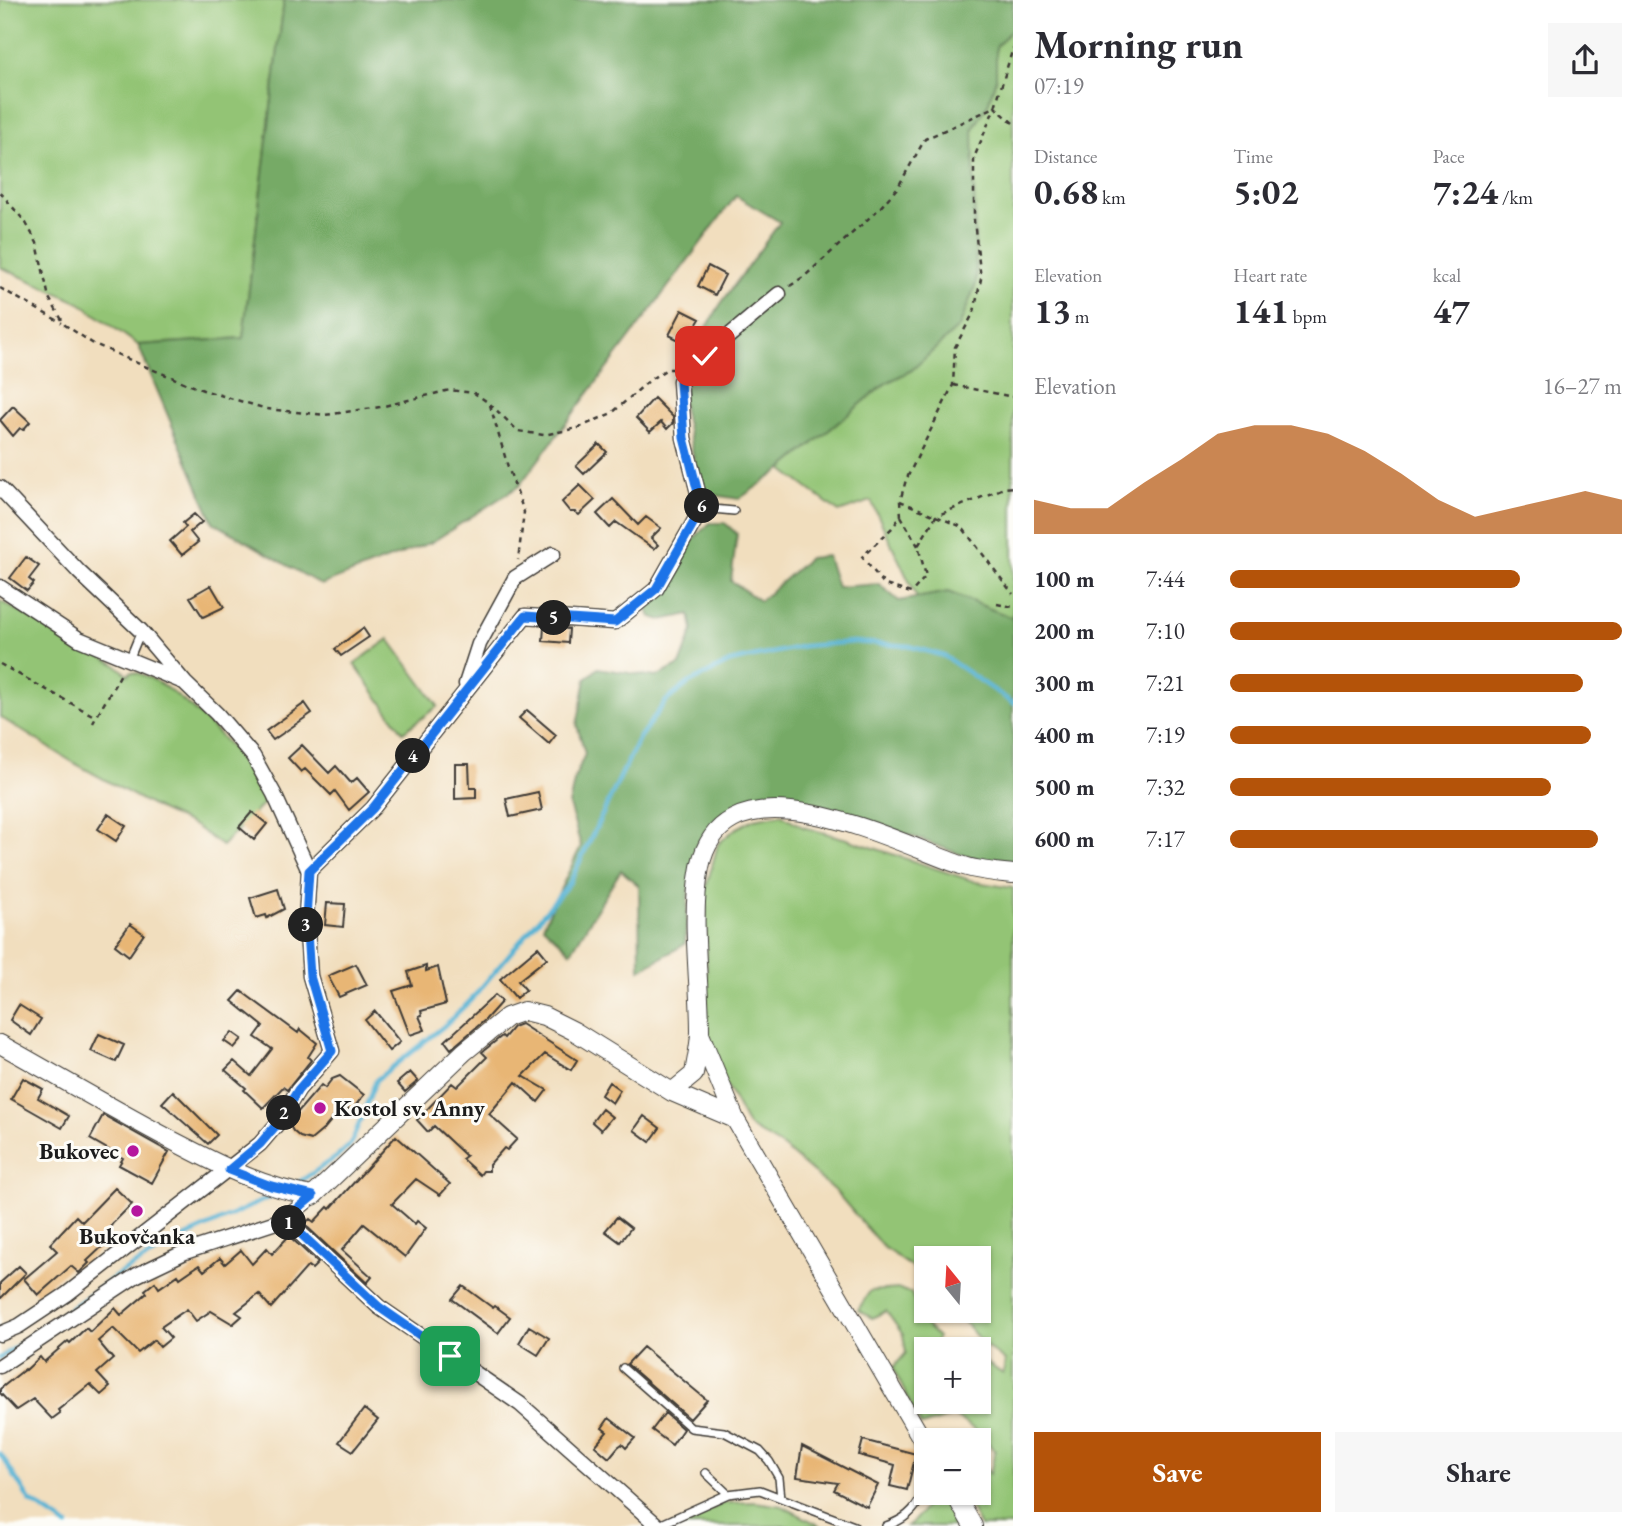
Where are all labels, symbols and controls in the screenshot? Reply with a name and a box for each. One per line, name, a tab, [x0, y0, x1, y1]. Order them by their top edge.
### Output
text: Morning run	[1034, 20, 1243, 69]
button: share	[1548, 23, 1622, 97]
text: 07:19	[1034, 71, 1084, 101]
text: Distance	[1034, 144, 1097, 169]
text: Time	[1233, 144, 1273, 169]
text: Pace	[1433, 144, 1465, 169]
text: 0.68	[1034, 169, 1098, 214]
text: 5:02	[1233, 169, 1299, 214]
text: 7:24	[1433, 169, 1498, 214]
text: km	[1098, 185, 1126, 210]
text: /km	[1498, 185, 1533, 210]
text: Elevation	[1034, 263, 1102, 288]
text: Heart rate	[1233, 263, 1307, 288]
text: kcal	[1433, 263, 1461, 288]
text: 13	[1034, 288, 1071, 333]
text: 141	[1233, 288, 1289, 333]
text: 47	[1433, 288, 1470, 333]
text: m	[1071, 304, 1090, 329]
text: bpm	[1289, 304, 1327, 329]
pin	[675, 326, 735, 386]
icon: check	[686, 337, 724, 375]
text: Elevation	[1034, 371, 1117, 401]
text: 16–27 m	[1543, 371, 1622, 401]
pin: 6	[684, 489, 720, 524]
text: 6	[696, 493, 707, 518]
text: 100 m	[1034, 564, 1095, 594]
text: 7:44	[1146, 564, 1185, 594]
pin: 5	[536, 600, 572, 636]
text: 5	[548, 605, 559, 630]
text: 200 m	[1034, 616, 1095, 646]
text: 7:10	[1146, 616, 1185, 646]
text: 300 m	[1034, 668, 1095, 698]
text: 7:21	[1146, 668, 1185, 698]
text: 400 m	[1034, 720, 1095, 750]
text: 7:19	[1146, 720, 1185, 750]
pin: 4	[396, 738, 430, 774]
text: 4	[407, 743, 418, 768]
text: 500 m	[1034, 772, 1095, 802]
text: 7:32	[1146, 772, 1185, 802]
text: 600 m	[1034, 824, 1095, 854]
text: 7:17	[1146, 824, 1185, 854]
pin: 3	[288, 908, 324, 942]
text: 3	[300, 912, 311, 937]
place label: Kostol sv. Anny	[334, 1093, 486, 1123]
pin: 2	[266, 1096, 302, 1130]
text: 2	[278, 1100, 289, 1125]
marker: Kostol sv. Anny	[312, 1100, 328, 1116]
place label: Bukovec	[39, 1136, 120, 1166]
marker: Bukovec	[125, 1143, 141, 1159]
marker: Bukovčanka	[129, 1203, 145, 1219]
pin: 1	[272, 1206, 306, 1240]
text: 1	[283, 1210, 294, 1235]
place label: Bukovčanka	[79, 1221, 196, 1251]
north arrow	[914, 1246, 990, 1323]
map controls	[914, 1246, 991, 1505]
pin	[420, 1326, 480, 1386]
icon: arrive	[431, 1337, 469, 1375]
button: +	[914, 1337, 991, 1414]
button: −	[914, 1428, 991, 1505]
button: Save	[1034, 1432, 1321, 1512]
button: Share	[1335, 1432, 1622, 1512]

